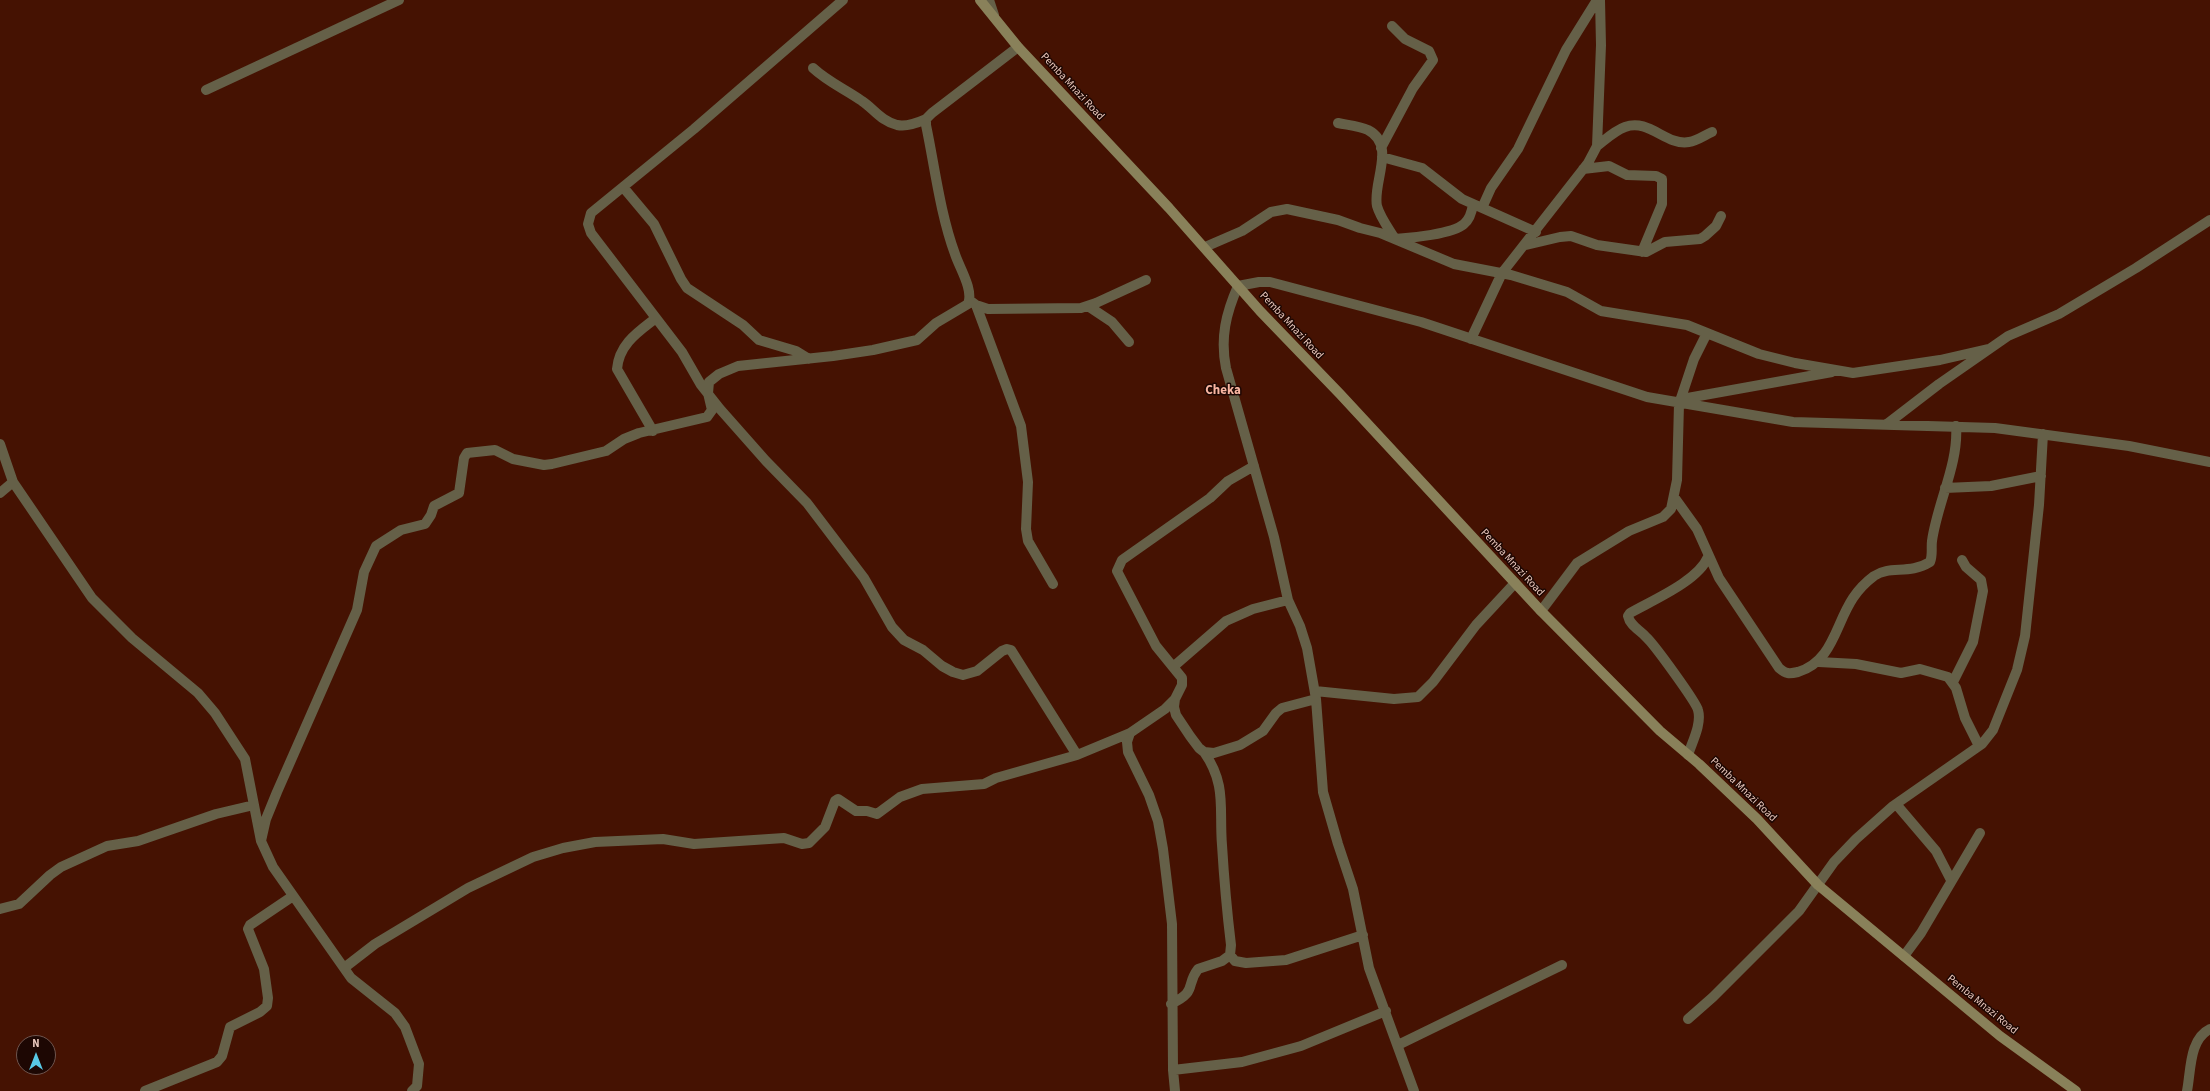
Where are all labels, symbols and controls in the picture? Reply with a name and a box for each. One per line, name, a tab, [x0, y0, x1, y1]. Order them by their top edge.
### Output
street label: Pemba Mnazi Road	[1038, 51, 1106, 123]
street label: Pemba Mnazi Road	[1257, 290, 1325, 362]
district label: Cheka	[1205, 383, 1241, 399]
street label: Pemba Mnazi Road	[1478, 527, 1546, 599]
street label: Pemba Mnazi Road	[1707, 755, 1779, 825]
street label: Pemba Mnazi Road	[1944, 973, 2020, 1037]
north arrow	[16, 1035, 56, 1075]
text: N	[32, 1036, 40, 1051]

